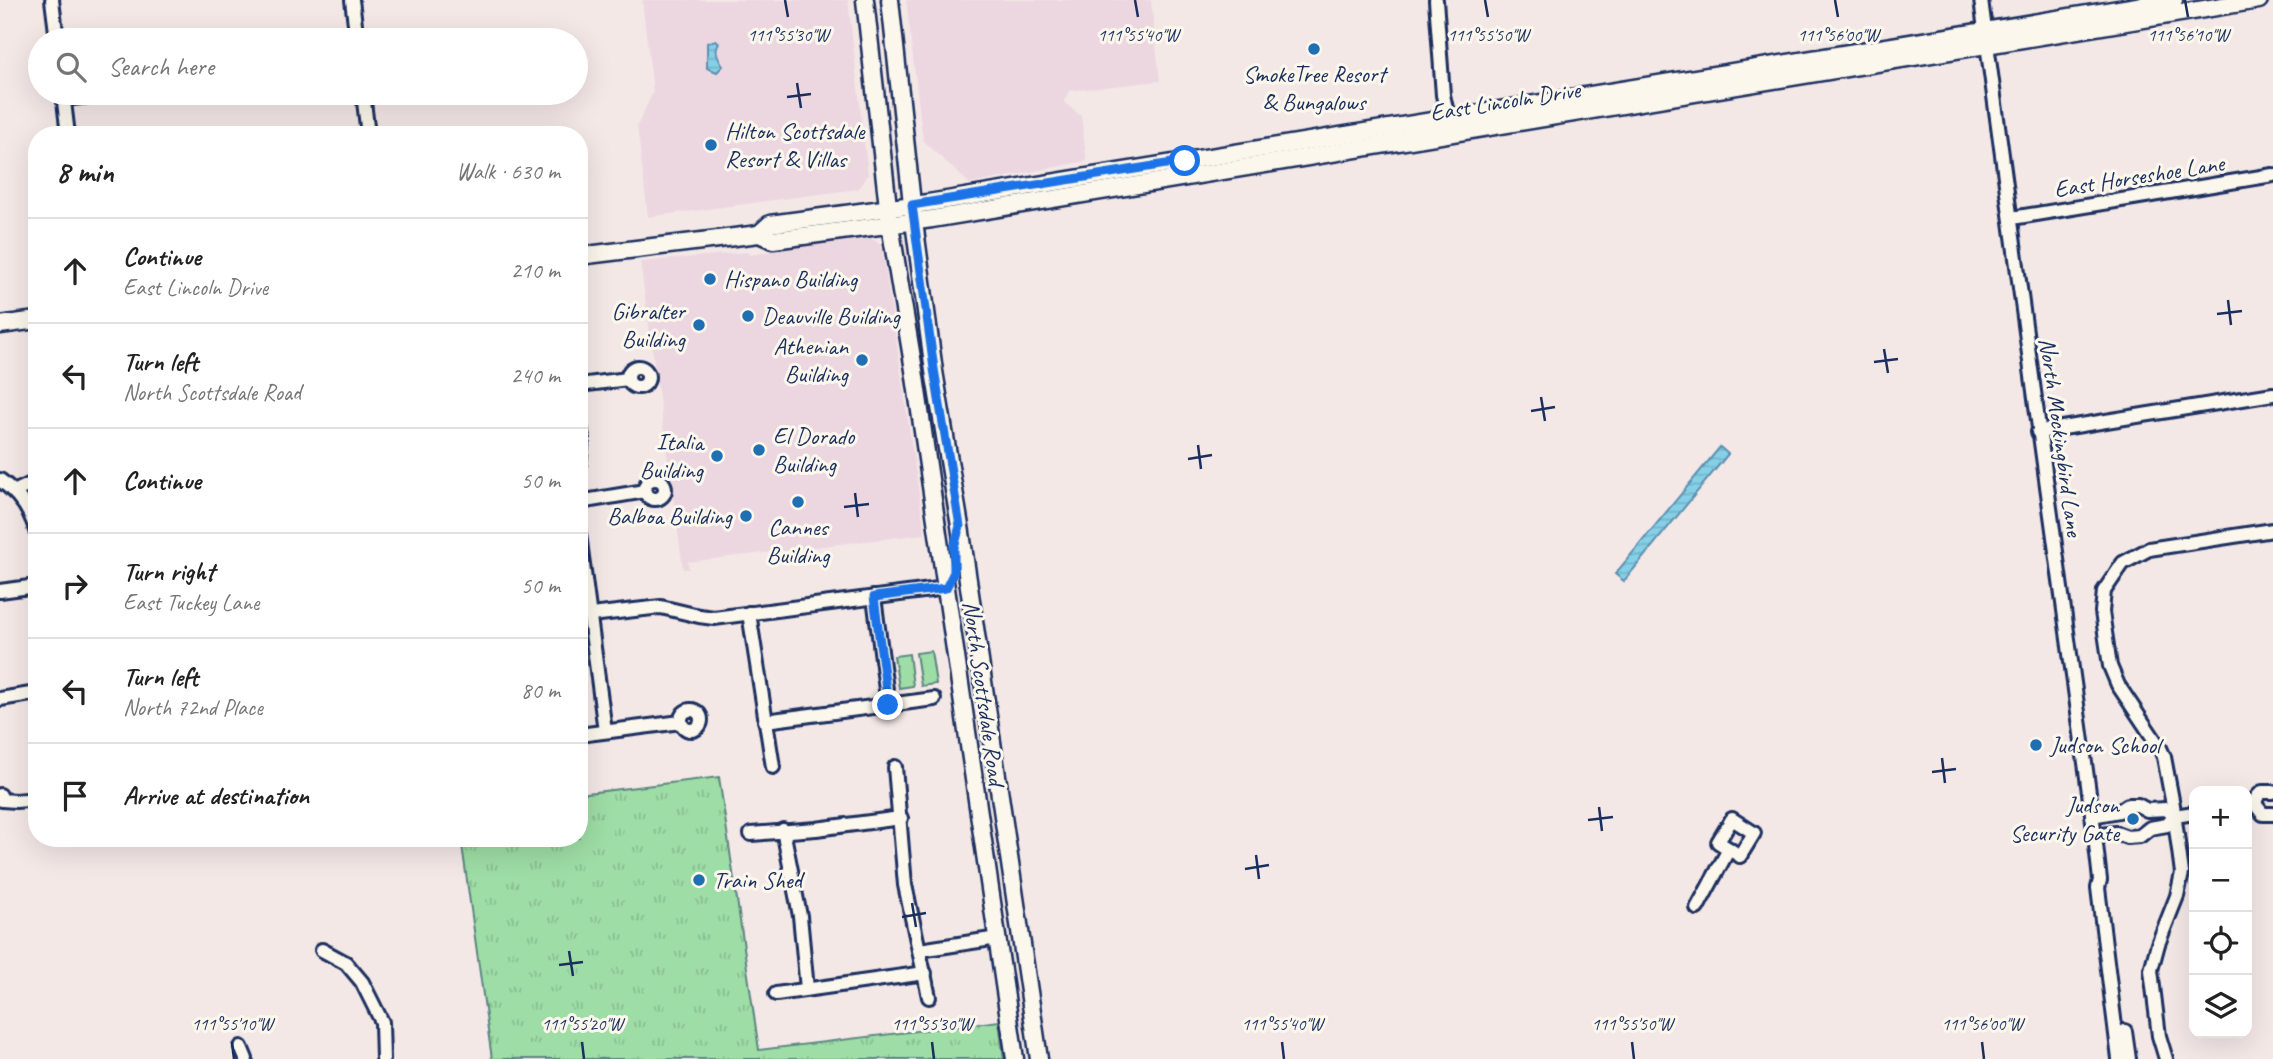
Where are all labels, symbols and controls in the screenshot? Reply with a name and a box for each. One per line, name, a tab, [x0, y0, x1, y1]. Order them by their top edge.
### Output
text: 111°55'30"W	[747, 24, 832, 46]
text: 111°55'40"W	[1097, 24, 1182, 46]
text: 111°55'50"W	[1447, 24, 1532, 46]
text: 111°56'00"W	[1797, 24, 1882, 46]
text: 111°56'10"W	[2147, 24, 2232, 46]
search box	[28, 28, 588, 105]
marker: SmokeTree Resort & Bungalows	[1306, 41, 1322, 57]
icon: search	[52, 48, 90, 86]
text: Search here	[108, 50, 214, 83]
place label: SmokeTree Resort & Bungalows	[1243, 59, 1388, 117]
street label: East Lincoln Drive	[1428, 74, 1584, 128]
place label: Hilton Scottsdale Resort & Villas	[725, 116, 867, 174]
marker: Hilton Scottsdale Resort & Villas	[703, 137, 719, 153]
route start	[1169, 145, 1200, 176]
street label: East Horseshoe Lane	[2052, 147, 2228, 204]
text: 8 min	[56, 153, 113, 191]
text: Walk · 630 m	[456, 157, 560, 186]
text: Continue	[123, 240, 201, 273]
icon: ahead	[56, 252, 94, 290]
text: 210 m	[511, 256, 560, 285]
place label: Hispano Building	[724, 264, 859, 294]
marker: Hispano Building	[702, 271, 718, 287]
text: East Lincoln Drive	[123, 273, 268, 302]
place label: Gibralter Building	[611, 296, 687, 354]
place label: Deauville Building	[762, 301, 901, 331]
marker: Deauville Building	[740, 308, 756, 324]
marker: Gibralter Building	[691, 317, 707, 333]
place label: Athenian Building	[773, 331, 849, 389]
street label: North Mockingbird Lane	[2032, 336, 2090, 540]
text: Turn left	[123, 345, 198, 378]
marker: Athenian Building	[854, 352, 870, 368]
icon: left	[56, 357, 94, 395]
text: 240 m	[511, 361, 560, 390]
text: North Scottsdale Road	[123, 378, 301, 407]
place label: El Dorado Building	[773, 421, 856, 479]
place label: Italia Building	[640, 427, 705, 485]
marker: El Dorado Building	[751, 442, 767, 458]
marker: Italia Building	[709, 448, 725, 464]
icon: ahead	[56, 462, 94, 500]
text: Continue	[123, 464, 201, 497]
text: 50 m	[521, 466, 560, 495]
marker: Cannes Building	[790, 494, 806, 510]
place label: Balboa Building	[607, 501, 733, 531]
marker: Balboa Building	[738, 508, 754, 524]
place label: Cannes Building	[766, 512, 831, 570]
text: Turn right	[123, 555, 214, 588]
icon: right	[56, 567, 94, 605]
text: 50 m	[521, 571, 560, 600]
text: East Tuckey Lane	[123, 588, 259, 617]
street label: North Scottsdale Road	[956, 599, 1012, 791]
text: Turn left	[123, 660, 198, 693]
icon: left	[56, 672, 94, 710]
text: 80 m	[521, 676, 560, 705]
route end	[872, 689, 903, 720]
text: North 72nd Place	[123, 693, 263, 722]
place label: Judson School	[2049, 730, 2164, 760]
marker: Judson School	[2028, 737, 2044, 753]
icon: arrive	[56, 777, 94, 815]
text: Arrive at destination	[123, 779, 309, 812]
map controls	[2189, 786, 2252, 1038]
button: +	[2189, 786, 2252, 849]
place label: Judson Security Gate	[2010, 790, 2121, 848]
marker: Judson Security Gate	[2125, 811, 2141, 827]
button: −	[2189, 849, 2252, 912]
place label: Train Shed	[713, 865, 806, 895]
marker: Train Shed	[691, 872, 707, 888]
button: locate	[2189, 912, 2252, 975]
button: layers	[2189, 975, 2252, 1038]
text: 111°55'10"W	[191, 1013, 276, 1035]
text: 111°55'20"W	[541, 1013, 626, 1035]
text: 111°55'30"W	[891, 1013, 976, 1035]
text: 111°55'40"W	[1241, 1013, 1326, 1035]
text: 111°55'50"W	[1591, 1013, 1676, 1035]
text: 111°56'00"W	[1941, 1013, 2026, 1035]

